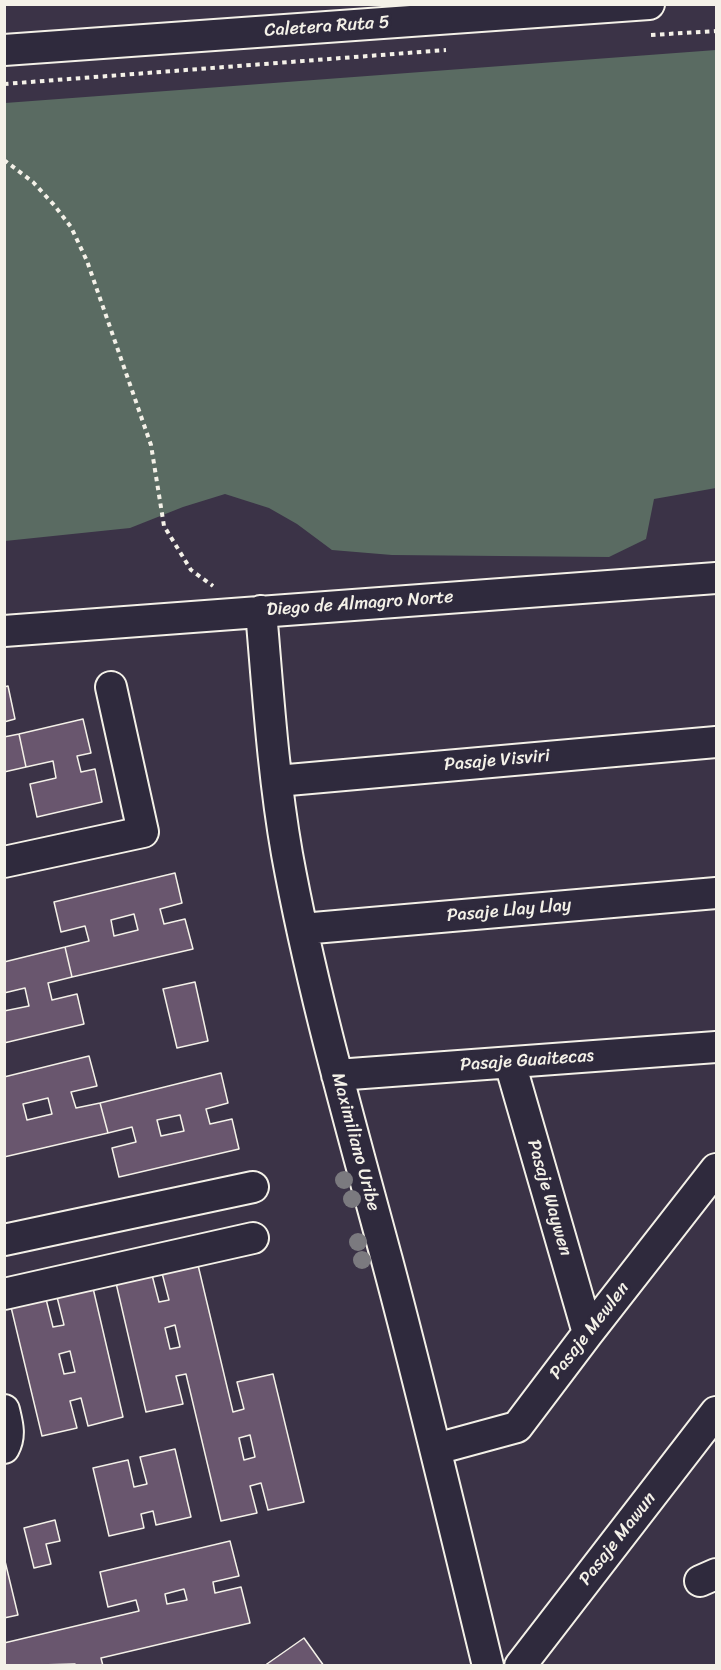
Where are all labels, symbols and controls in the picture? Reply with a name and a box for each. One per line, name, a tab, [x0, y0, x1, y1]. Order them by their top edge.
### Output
street label: Caletera Ruta 5	[264, 12, 390, 42]
street label: Diego de Almagro Norte	[266, 587, 454, 621]
street label: Pasaje Visviri	[443, 746, 551, 776]
street label: Pasaje Llay Llay	[446, 895, 572, 927]
street label: Pasaje Guaitecas	[459, 1046, 595, 1076]
street label: Maximiliano Uribe	[326, 1071, 384, 1213]
street label: Pasaje Waywen	[522, 1137, 576, 1259]
street label: Pasaje Mewlen	[545, 1278, 635, 1384]
street label: Pasaje Mawun	[575, 1488, 661, 1590]

